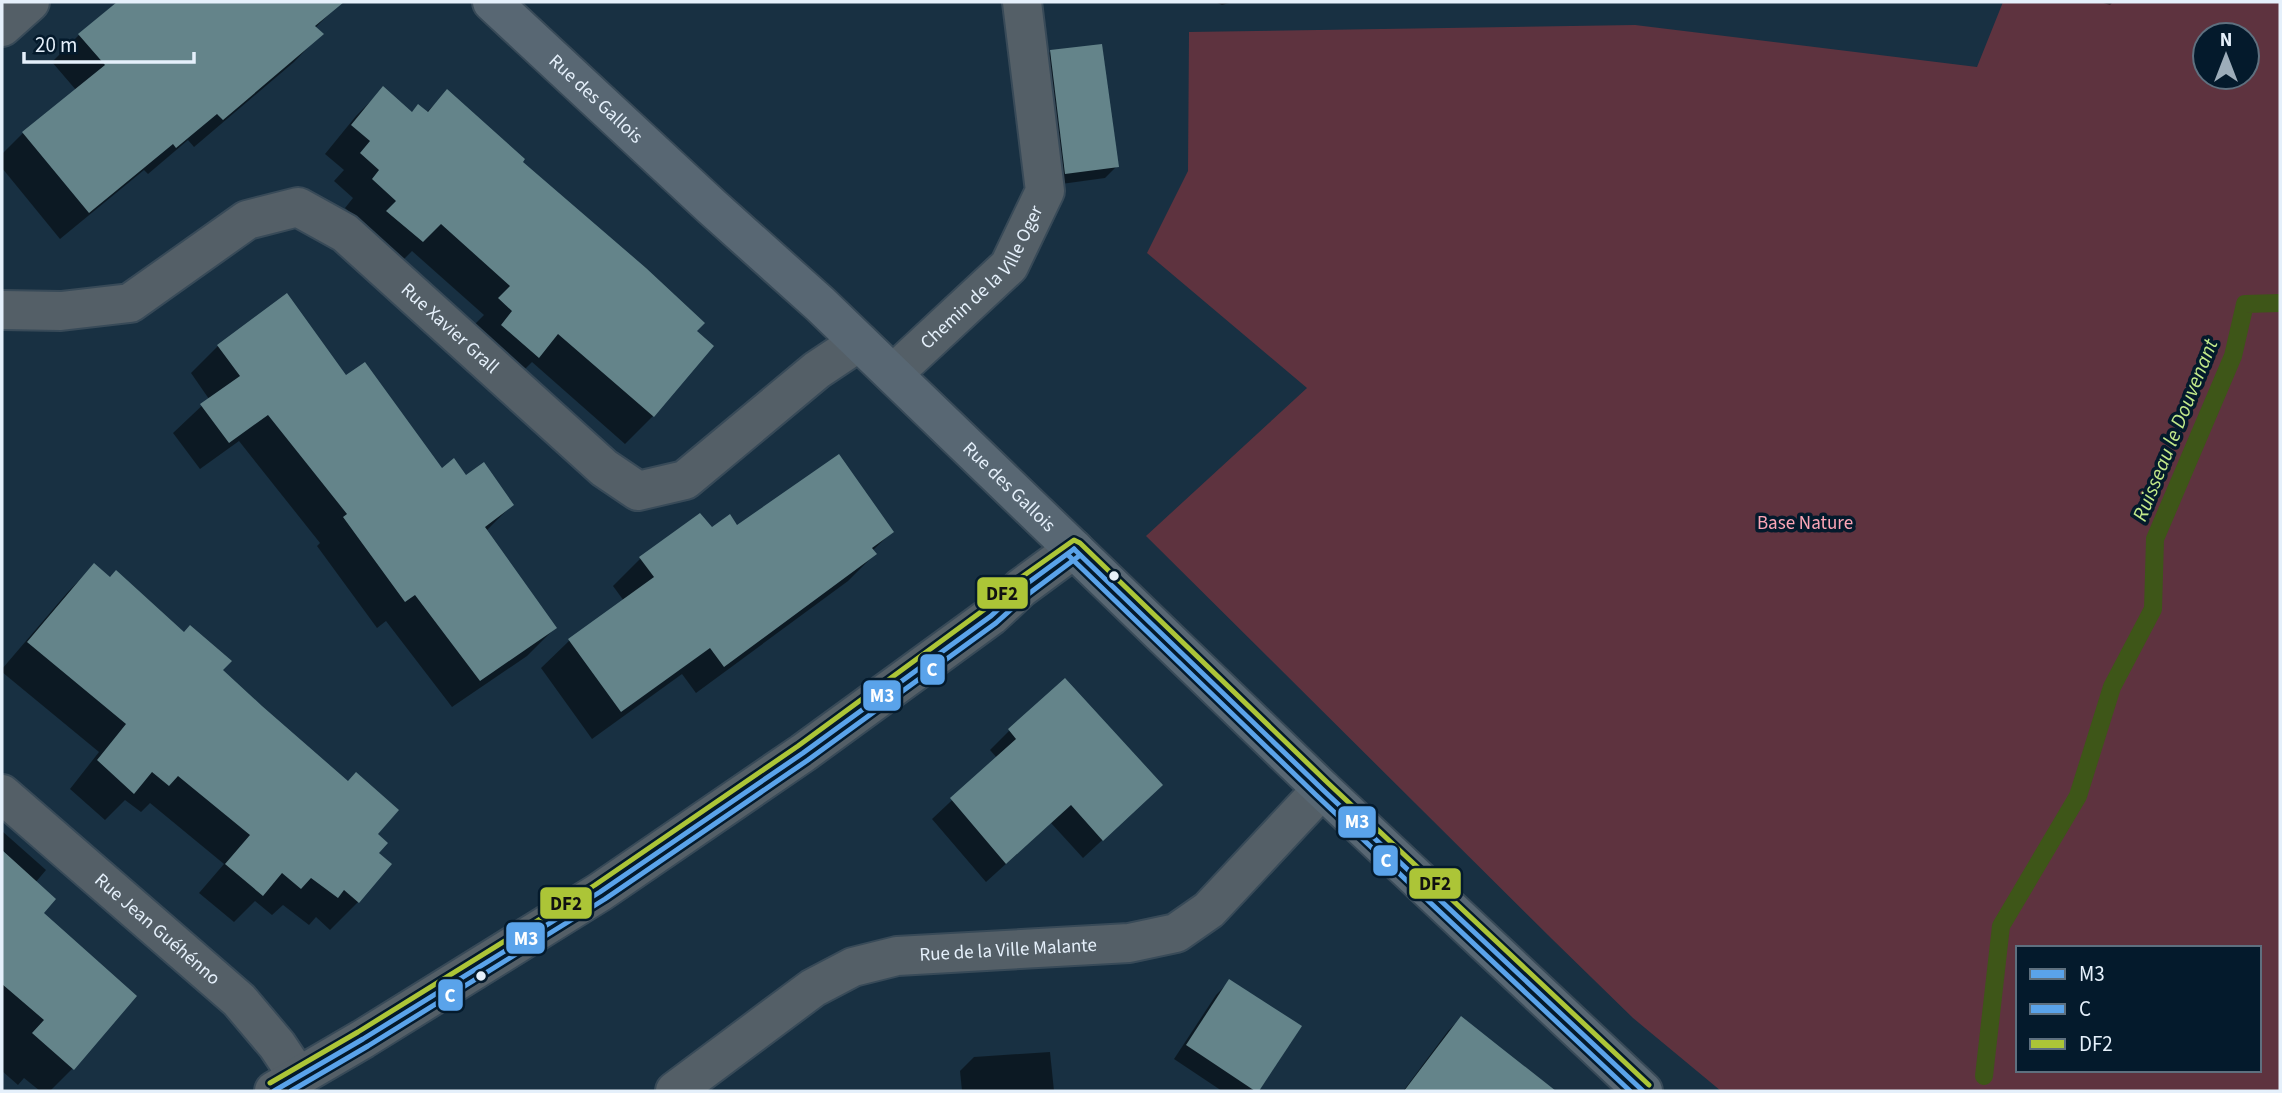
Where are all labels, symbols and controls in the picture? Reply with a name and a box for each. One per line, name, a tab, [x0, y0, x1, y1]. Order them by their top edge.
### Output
scale bar	[24, 21, 194, 65]
north arrow	[2191, 21, 2261, 91]
text: N	[2220, 27, 2232, 54]
text: 20 m	[35, 30, 77, 60]
street label: Rue des Gallois	[543, 48, 649, 150]
street label: Chemin de la Ville Oger	[914, 200, 1050, 356]
street label: Rue Xavier Grall	[395, 277, 505, 380]
water label: Ruisseau le Douvenant	[2125, 333, 2226, 526]
street label: Rue des Gallois	[957, 435, 1062, 538]
park label: Base Nature	[1757, 510, 1853, 537]
unlabelled marker	[1107, 569, 1121, 583]
line badge: DF2	[976, 576, 1029, 610]
text: DF2	[986, 581, 1018, 608]
line badge: C	[919, 653, 946, 686]
text: C	[926, 657, 938, 684]
line badge: M3	[862, 679, 902, 712]
text: M3	[870, 683, 894, 710]
line badge: M3	[1337, 805, 1377, 839]
text: M3	[1345, 809, 1369, 836]
line badge: C	[1372, 844, 1399, 877]
text: C	[1380, 848, 1392, 875]
street label: Rue Jean Guéhénno	[89, 867, 226, 991]
line badge: DF2	[1408, 867, 1462, 900]
text: DF2	[1419, 871, 1451, 898]
line badge: DF2	[539, 886, 593, 920]
text: DF2	[550, 891, 582, 918]
line badge: M3	[505, 921, 546, 955]
text: M3	[514, 926, 538, 953]
street label: Rue de la Ville Malante	[919, 931, 1098, 968]
legend	[2016, 946, 2261, 1072]
text: M3	[2079, 959, 2105, 989]
unlabelled marker	[474, 969, 488, 983]
line badge: C	[437, 978, 464, 1012]
text: C	[444, 983, 456, 1010]
text: C	[2079, 994, 2091, 1024]
text: DF2	[2079, 1029, 2113, 1059]

